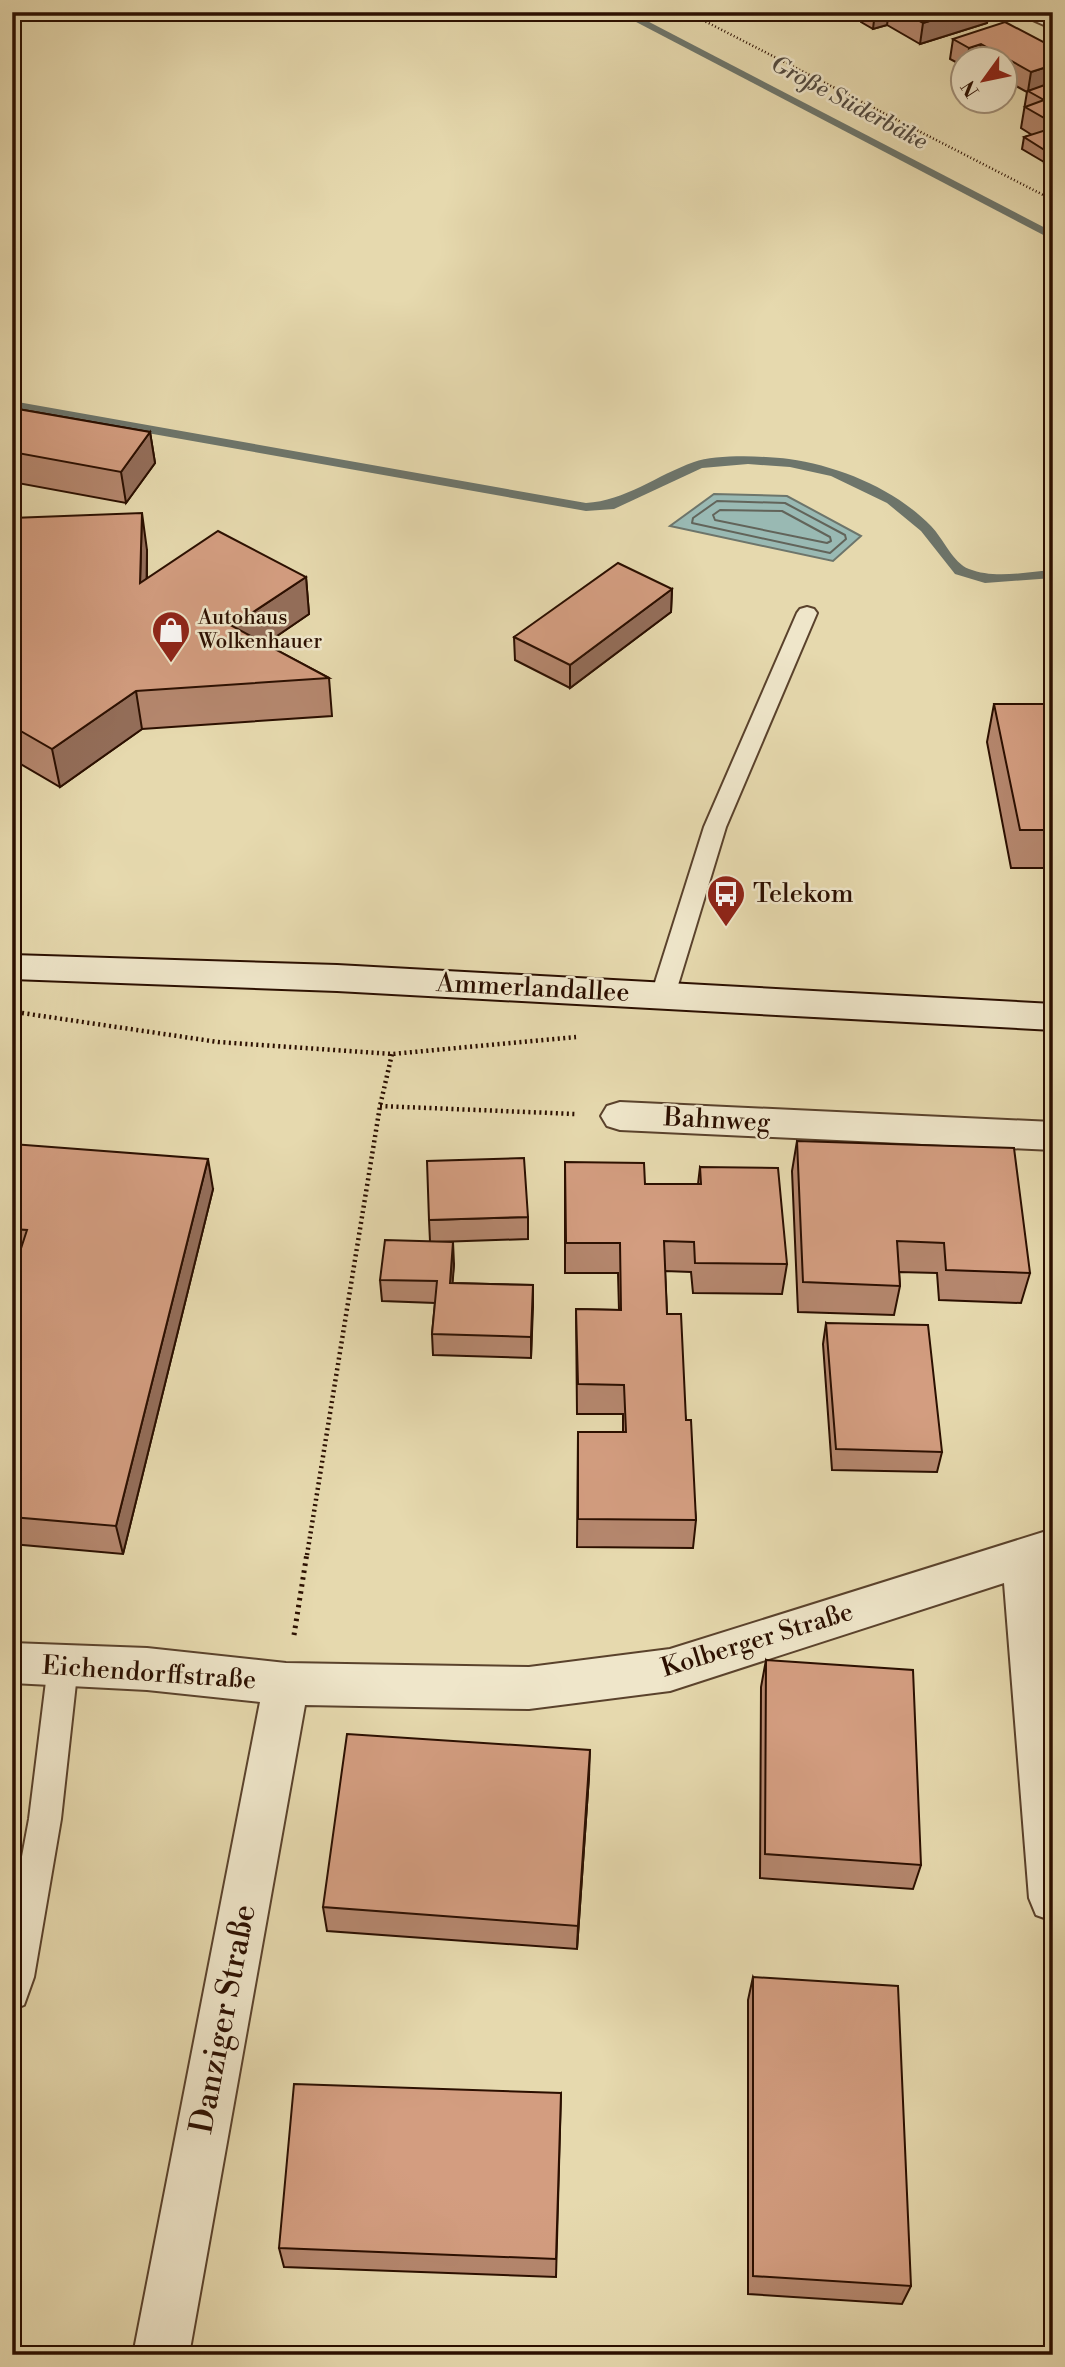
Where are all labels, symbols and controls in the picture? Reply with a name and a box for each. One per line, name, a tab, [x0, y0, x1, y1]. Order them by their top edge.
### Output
north arrow	[950, 46, 1020, 116]
water label: Große Süderbäke	[766, 50, 932, 156]
text: N	[956, 76, 985, 102]
place label: Autohaus Wolkenhauer	[197, 605, 322, 655]
shop icon: Autohaus Wolkenhauer	[150, 609, 192, 664]
bus stop icon: Telekom	[705, 873, 747, 928]
place label: Telekom	[753, 878, 854, 910]
street label: Ammerlandallee	[435, 967, 630, 1009]
street label: Bahnweg	[662, 1101, 772, 1139]
street label: Kolberger Straße	[657, 1596, 857, 1684]
street label: Eichendorffstraße	[41, 1650, 257, 1696]
street label: Danziger Straße	[181, 1901, 265, 2137]

